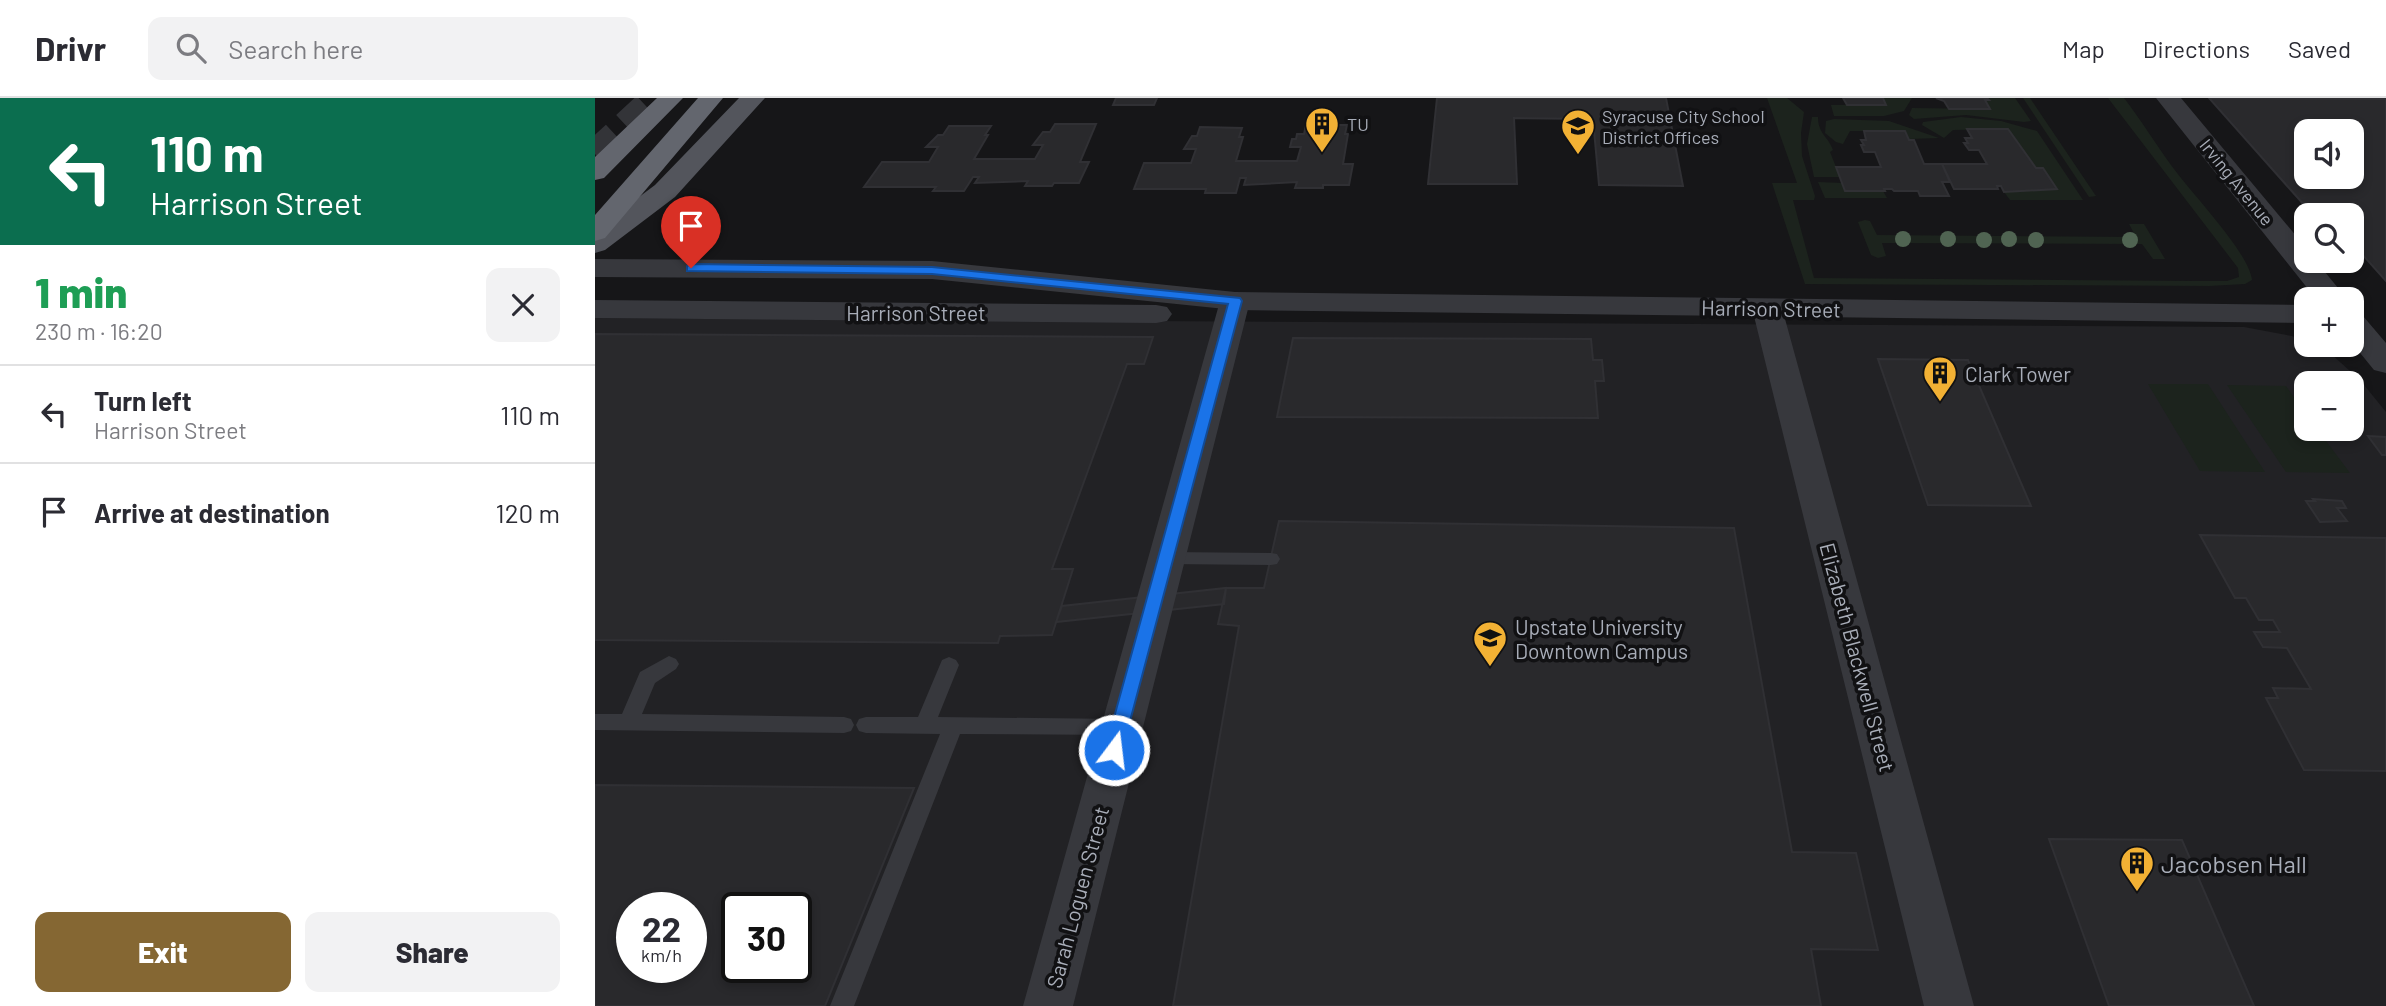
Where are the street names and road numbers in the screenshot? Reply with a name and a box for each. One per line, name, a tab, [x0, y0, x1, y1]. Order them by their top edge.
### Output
street label: Irving Avenue	[2195, 134, 2279, 230]
street label: Harrison Street	[1701, 294, 1841, 322]
street label: Harrison Street	[846, 300, 986, 325]
street label: Elizabeth Blackwell Street	[1815, 540, 1901, 774]
street label: Sarah Loguen Street	[1041, 804, 1113, 990]

